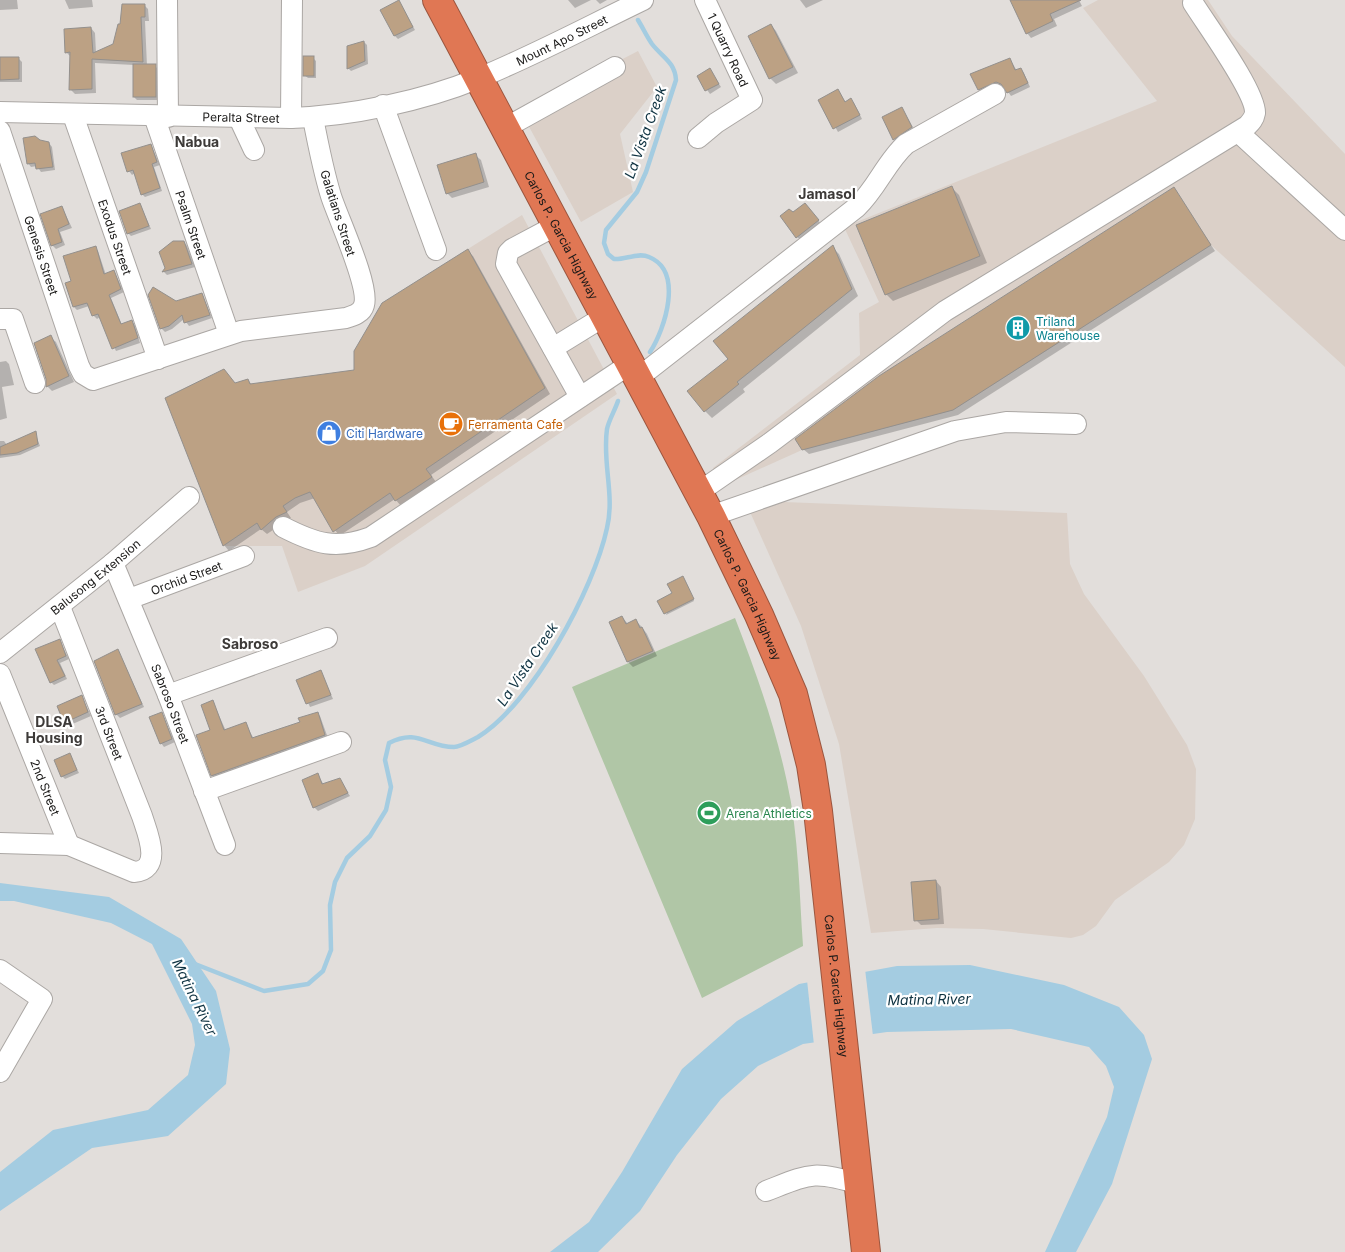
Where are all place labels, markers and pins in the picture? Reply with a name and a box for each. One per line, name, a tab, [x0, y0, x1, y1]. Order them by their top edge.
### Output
place label: Triland Warehouse	[1036, 314, 1100, 343]
building icon: Triland Warehouse	[1005, 315, 1031, 341]
cafe icon: Ferramenta Cafe	[438, 411, 464, 437]
place label: Ferramenta Cafe	[468, 417, 563, 432]
shop icon: Citi Hardware	[316, 420, 342, 446]
place label: Citi Hardware	[346, 426, 423, 441]
sports icon: Arena Athletics	[696, 800, 722, 826]
place label: Arena Athletics	[726, 806, 812, 821]

